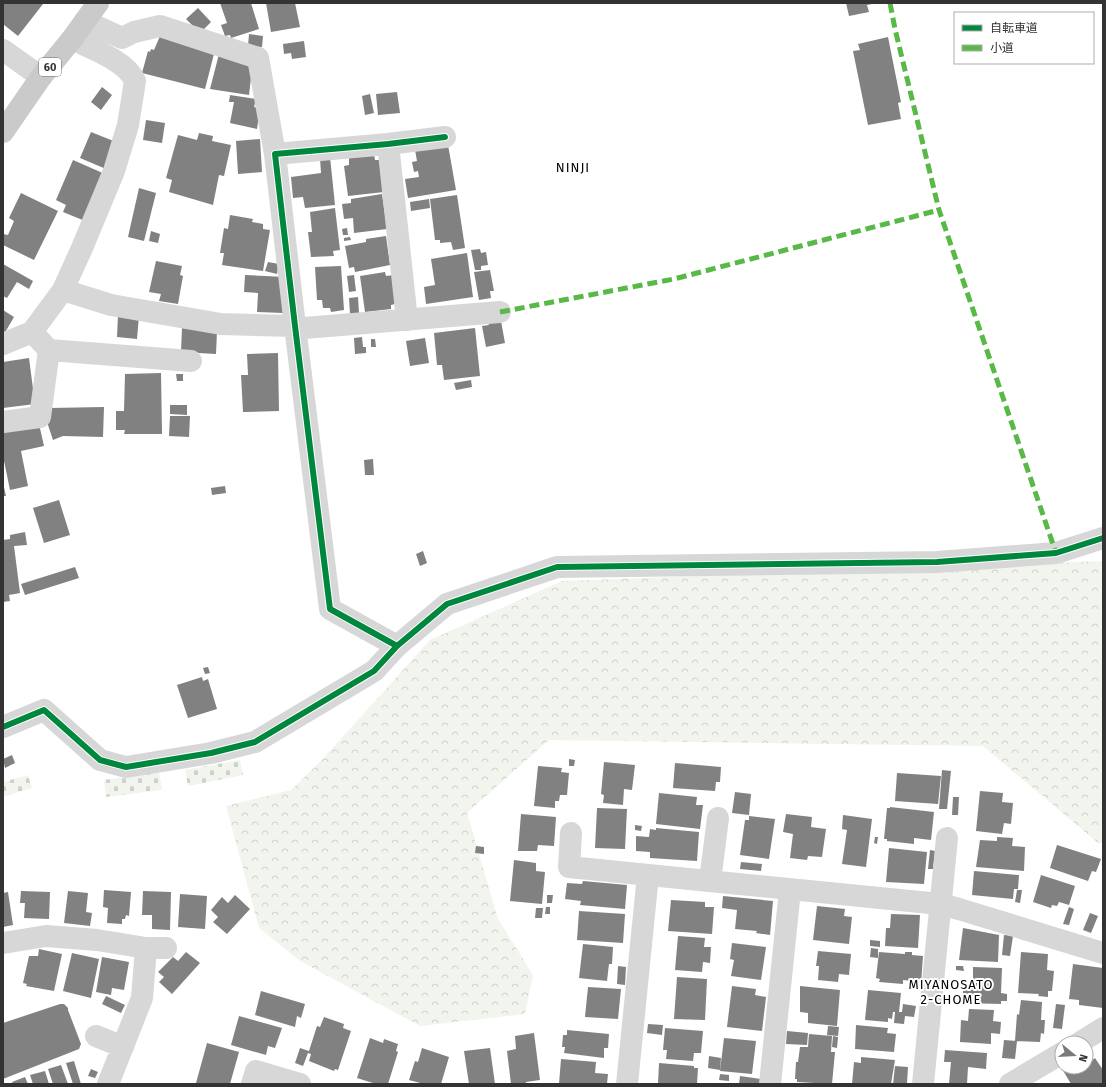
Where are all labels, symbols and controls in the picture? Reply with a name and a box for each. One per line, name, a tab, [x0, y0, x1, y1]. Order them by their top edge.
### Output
legend	[954, 12, 1094, 64]
text: 自転車道	[990, 21, 1038, 35]
text: 小道	[990, 41, 1014, 55]
road number: 60	[39, 58, 61, 76]
district label: NINJI	[556, 160, 590, 175]
district label: MIYANOSATO 2-CHOME	[909, 977, 993, 1007]
north arrow	[1054, 1035, 1094, 1075]
text: N	[1076, 1052, 1090, 1063]

